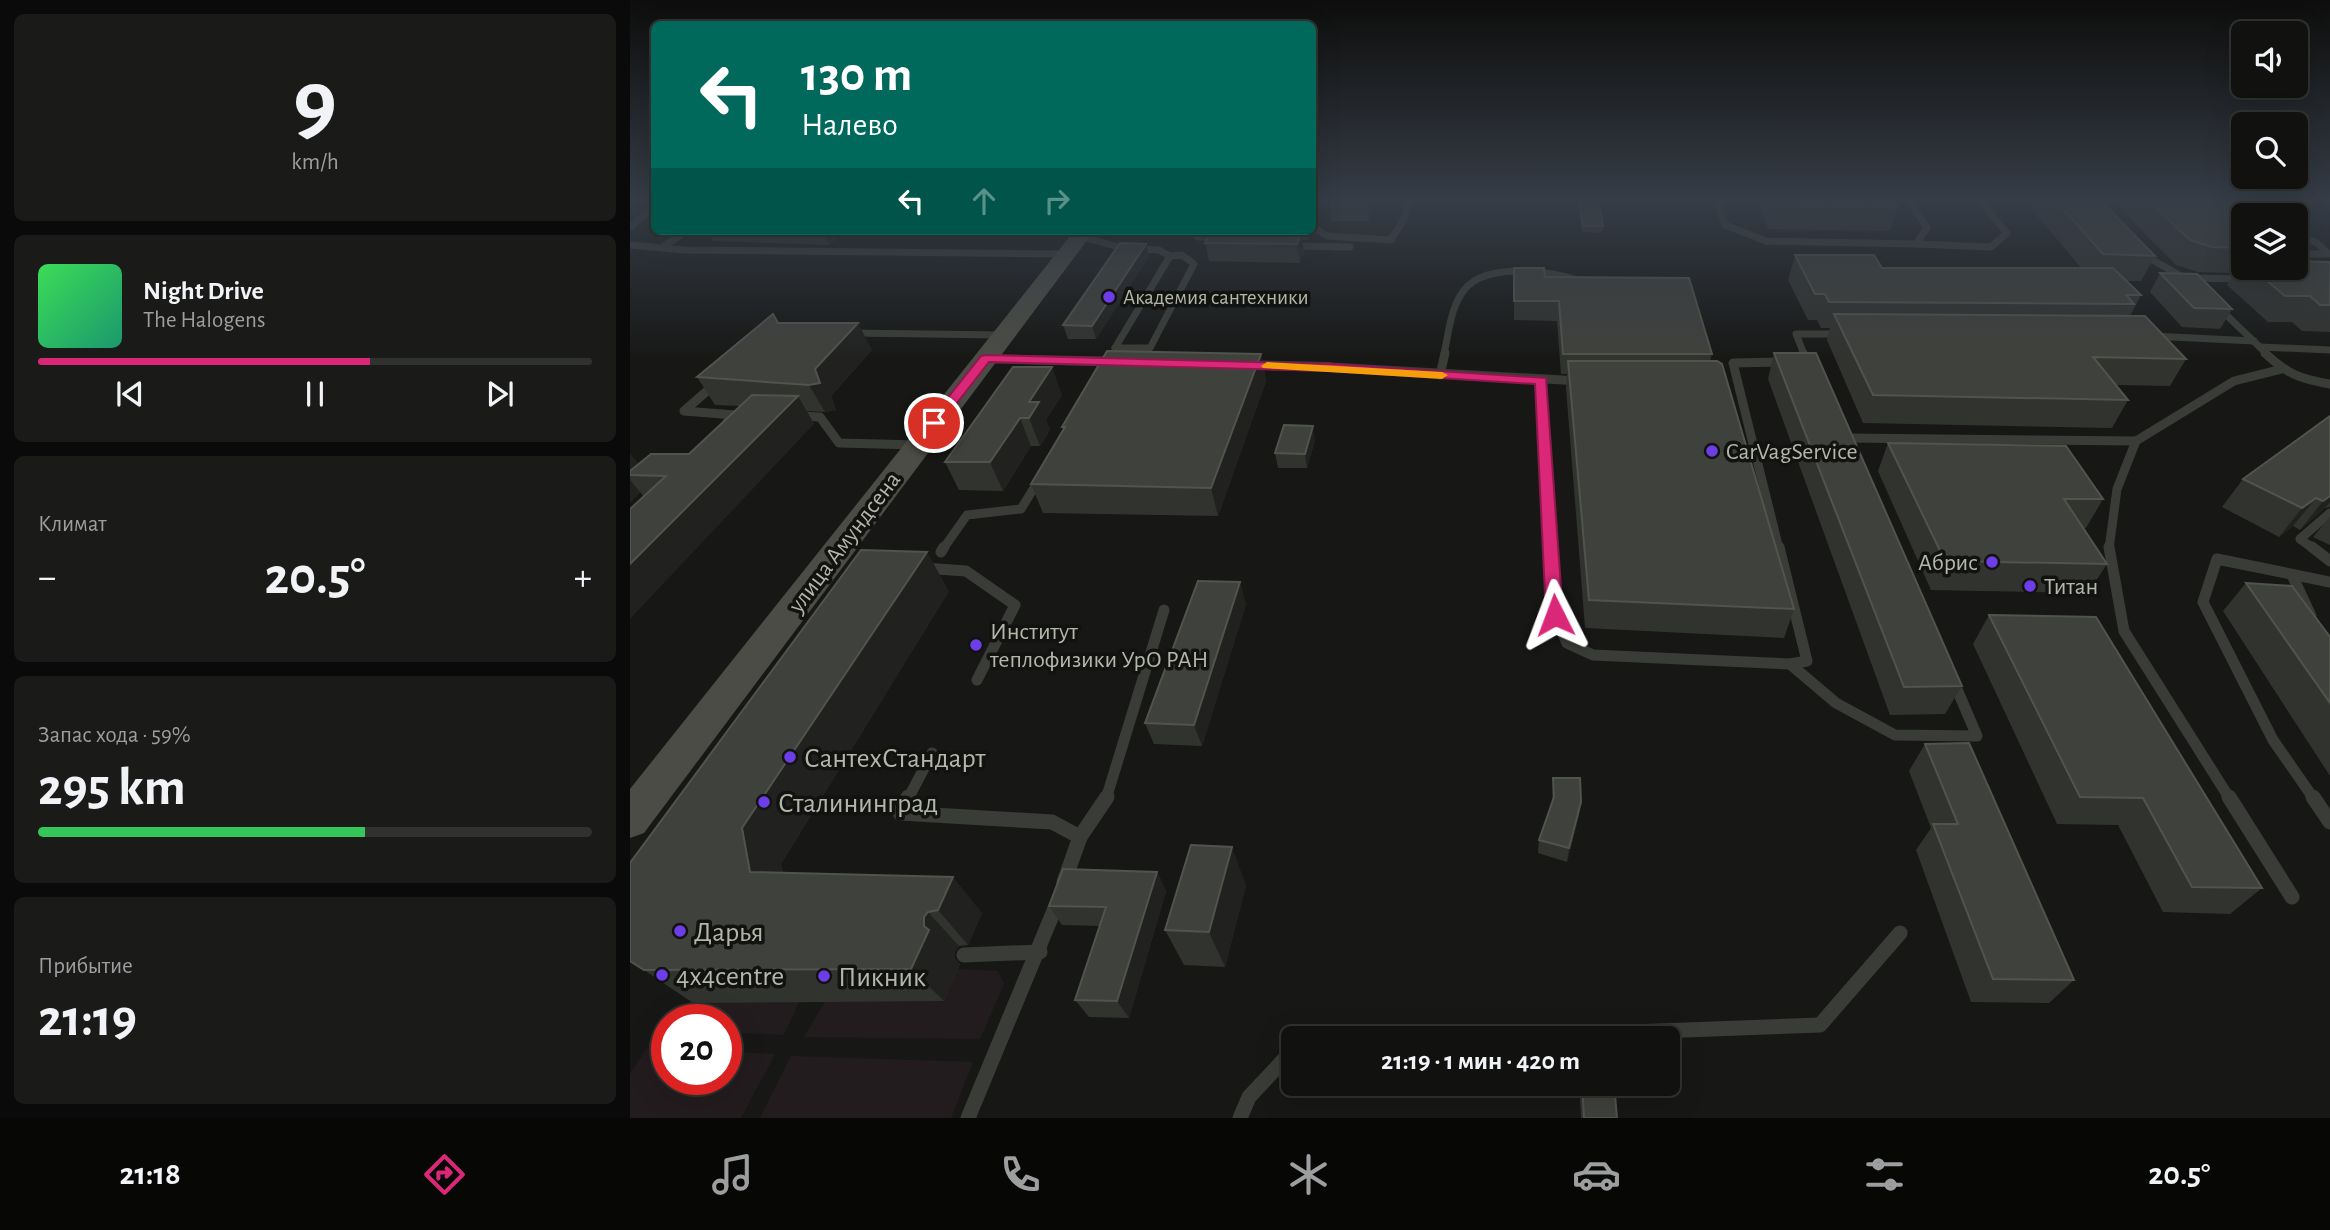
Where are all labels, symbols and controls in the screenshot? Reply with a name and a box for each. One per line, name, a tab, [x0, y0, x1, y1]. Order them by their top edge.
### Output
map controls	[2231, 21, 2308, 280]
button: sound	[2231, 21, 2308, 98]
icon: left	[686, 49, 777, 140]
text: 130 m	[801, 51, 912, 100]
text: 9	[293, 58, 337, 149]
text: Налево	[801, 109, 898, 141]
button: search	[2231, 112, 2308, 189]
text: km/h	[291, 151, 339, 174]
icon: left	[892, 182, 930, 220]
icon: ahead	[965, 182, 1003, 220]
icon: right	[1038, 182, 1076, 220]
button: layers	[2231, 203, 2308, 280]
text: Night Drive	[143, 278, 264, 304]
place label: Академия сантехники	[1123, 287, 1309, 308]
marker: Академия сантехники	[1101, 289, 1117, 305]
text: The Halogens	[143, 309, 265, 332]
icon: previous	[111, 375, 149, 413]
icon: pause	[296, 375, 334, 413]
icon: next	[481, 375, 519, 413]
pin	[904, 393, 964, 453]
icon: arrive	[915, 404, 953, 442]
place label: CarVagService	[1726, 440, 1858, 464]
marker: CarVagService	[1704, 443, 1720, 459]
street label: улица Амундсена	[784, 468, 905, 618]
text: Климат	[38, 513, 107, 536]
text: 20.5°	[264, 551, 366, 603]
place label: Абрис	[1918, 551, 1978, 575]
marker: Абрис	[1984, 554, 2000, 570]
text: −	[38, 559, 56, 597]
text: +	[574, 559, 592, 597]
place label: Титан	[2044, 575, 2098, 599]
position arrow	[1518, 578, 1592, 652]
marker: Титан	[2022, 578, 2038, 594]
place label: Институт теплофизики УрО РАН	[989, 620, 1209, 672]
marker: Институт теплофизики УрО РАН	[968, 637, 984, 653]
text: Запас хода · 59%	[38, 724, 191, 747]
place label: СантехСтандарт	[804, 745, 987, 773]
marker: СантехСтандарт	[782, 749, 798, 765]
text: 295 km	[38, 762, 186, 814]
place label: Сталининград	[778, 790, 938, 818]
marker: Сталининград	[756, 794, 772, 810]
place label: Дарья	[694, 919, 764, 947]
marker: Дарья	[672, 923, 688, 939]
text: Прибытие	[38, 955, 133, 978]
place label: 4x4centre	[676, 963, 784, 991]
place label: Пикник	[838, 964, 926, 992]
marker: 4x4centre	[654, 967, 670, 983]
marker: Пикник	[816, 968, 832, 984]
text: 21:19	[38, 993, 137, 1045]
speed limit sign: 20	[651, 1004, 742, 1095]
text: 21:19 · 1 мин · 420 m	[1381, 1048, 1580, 1074]
icon: directions	[420, 1150, 469, 1199]
icon: music	[708, 1150, 757, 1199]
icon: phone	[996, 1150, 1045, 1199]
icon: climate	[1284, 1150, 1333, 1199]
icon: car	[1572, 1150, 1621, 1199]
icon: filters	[1860, 1150, 1909, 1199]
text: 21:18	[120, 1158, 181, 1190]
text: 20.5°	[2148, 1158, 2210, 1190]

